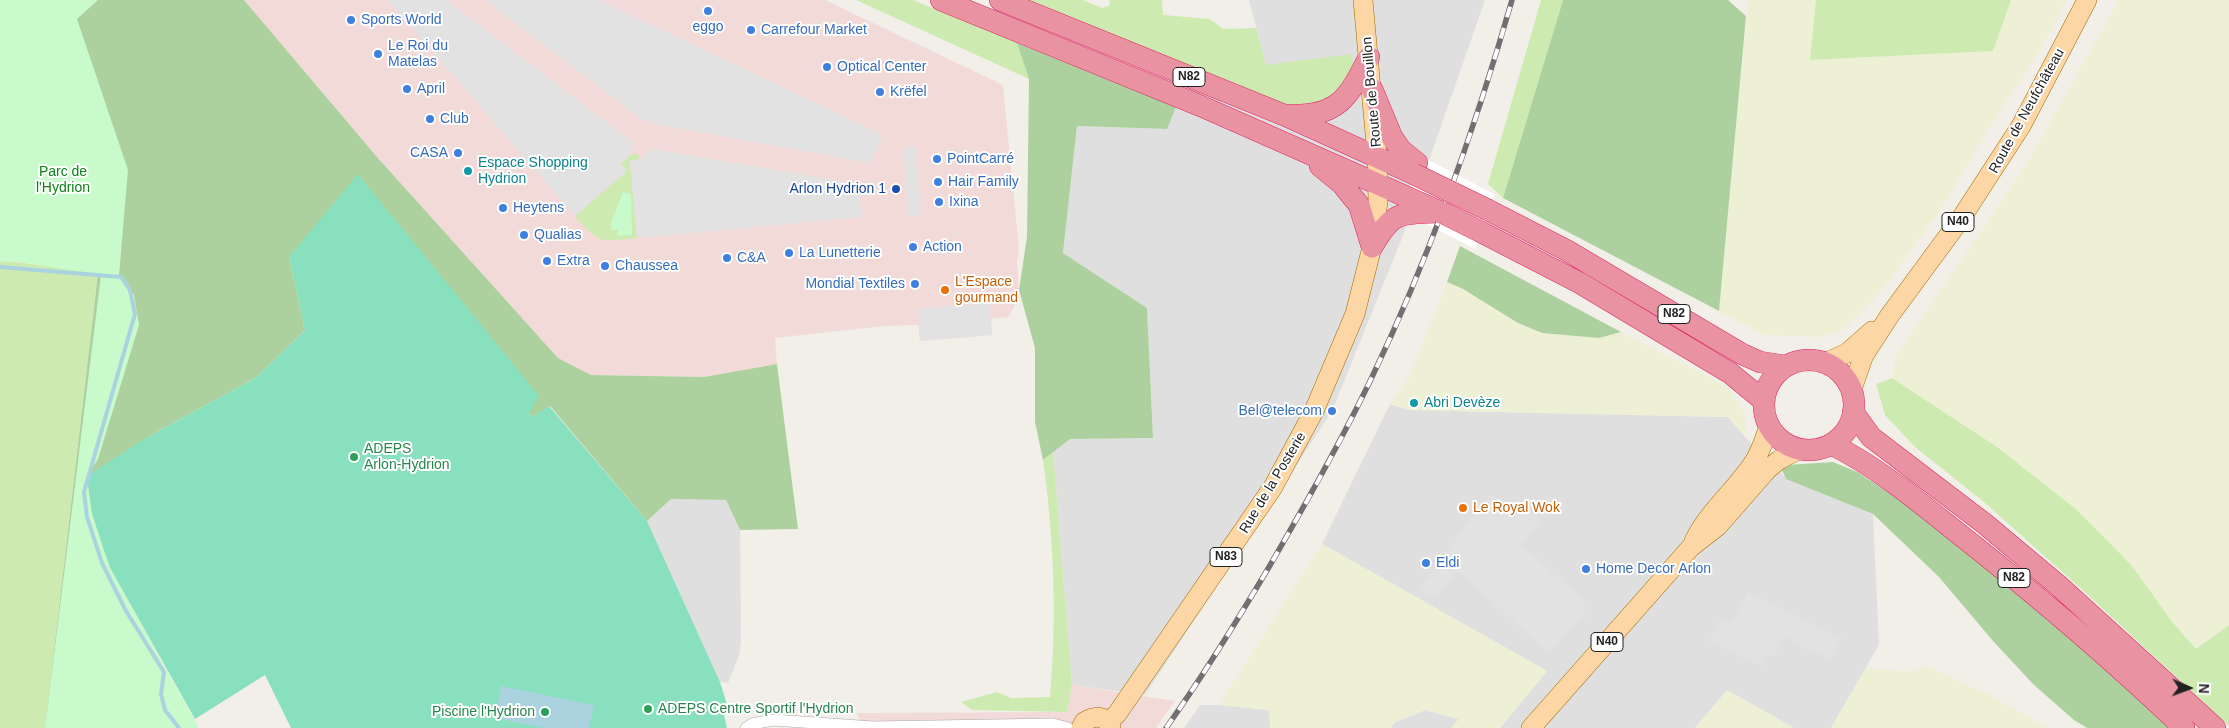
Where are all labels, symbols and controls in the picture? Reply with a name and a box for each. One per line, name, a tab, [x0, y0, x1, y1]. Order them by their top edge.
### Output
marker: eggo	[702, 5, 714, 17]
place label: Sports World	[361, 12, 442, 28]
marker: Sports World	[345, 14, 357, 26]
place label: eggo	[692, 19, 724, 35]
place label: Carrefour Market	[761, 22, 867, 38]
marker: Carrefour Market	[745, 24, 757, 36]
street label: Route de Bouillon	[1359, 36, 1385, 148]
place label: Le Roi du Matelas	[388, 38, 448, 70]
street label: Route de Neufchâteau	[1986, 46, 2068, 176]
marker: Le Roi du Matelas	[372, 48, 384, 60]
place label: Optical Center	[837, 59, 926, 75]
marker: Optical Center	[821, 61, 833, 73]
road number: N82	[1173, 68, 1205, 86]
place label: April	[417, 81, 445, 97]
marker: April	[401, 83, 413, 95]
place label: Krëfel	[890, 84, 927, 100]
marker: Krëfel	[874, 86, 886, 98]
place label: Club	[440, 111, 469, 127]
marker: Club	[424, 113, 436, 125]
place label: CASA	[410, 145, 448, 161]
marker: CASA	[452, 147, 464, 159]
place label: PointCarré	[947, 151, 1014, 167]
marker: PointCarré	[931, 153, 943, 165]
place label: Espace Shopping Hydrion	[478, 155, 588, 188]
park label: Parc de l'Hydrion	[36, 164, 90, 196]
marker: Espace Shopping Hydrion	[462, 165, 474, 177]
place label: Hair Family	[948, 174, 1019, 190]
marker: Hair Family	[932, 176, 944, 188]
place label: Arlon Hydrion 1	[790, 181, 886, 197]
marker: Arlon Hydrion 1	[890, 183, 902, 195]
place label: Ixina	[949, 194, 979, 210]
marker: Ixina	[933, 196, 945, 208]
place label: Heytens	[513, 200, 564, 216]
marker: Heytens	[497, 202, 509, 214]
road number: N40	[1942, 212, 1974, 232]
place label: Qualias	[534, 227, 581, 243]
marker: Qualias	[518, 229, 530, 241]
place label: Action	[923, 239, 962, 255]
marker: Action	[907, 241, 919, 253]
place label: La Lunetterie	[799, 245, 881, 261]
marker: La Lunetterie	[783, 247, 795, 259]
place label: C&A	[737, 250, 766, 266]
marker: C&A	[721, 252, 733, 264]
place label: Extra	[557, 253, 590, 269]
marker: Extra	[541, 255, 553, 267]
place label: Chaussea	[615, 258, 678, 274]
marker: Chaussea	[599, 260, 611, 272]
place label: L'Espace gourmand	[955, 274, 1018, 306]
place label: Mondial Textiles	[805, 276, 905, 292]
marker: Mondial Textiles	[909, 278, 921, 290]
marker: L'Espace gourmand	[939, 284, 951, 296]
road number: N82	[1658, 304, 1690, 324]
place label: Abri Devèze	[1424, 395, 1500, 411]
marker: Abri Devèze	[1408, 397, 1420, 409]
place label: Bel@telecom	[1239, 403, 1322, 419]
marker: Bel@telecom	[1326, 405, 1338, 417]
street label: Rue de la Posterie	[1236, 429, 1310, 537]
place label: ADEPS Arlon-Hydrion	[364, 441, 450, 474]
marker: ADEPS Arlon-Hydrion	[348, 451, 360, 463]
place label: Le Royal Wok	[1473, 500, 1560, 516]
marker: Le Royal Wok	[1457, 502, 1469, 514]
road number: N83	[1210, 548, 1242, 566]
place label: Eldi	[1436, 555, 1459, 571]
marker: Eldi	[1420, 557, 1432, 569]
place label: Home Decor Arlon	[1596, 561, 1711, 577]
marker: Home Decor Arlon	[1580, 563, 1592, 575]
road number: N82	[1998, 568, 2030, 588]
road number: N40	[1591, 632, 1623, 652]
north arrow	[2164, 663, 2214, 713]
text: N	[2196, 683, 2212, 694]
place label: ADEPS Centre Sportif l'Hydrion	[658, 701, 854, 717]
marker: ADEPS Centre Sportif l'Hydrion	[642, 703, 654, 715]
place label: Piscine l'Hydrion	[432, 704, 535, 720]
marker: Piscine l'Hydrion	[539, 706, 551, 718]

